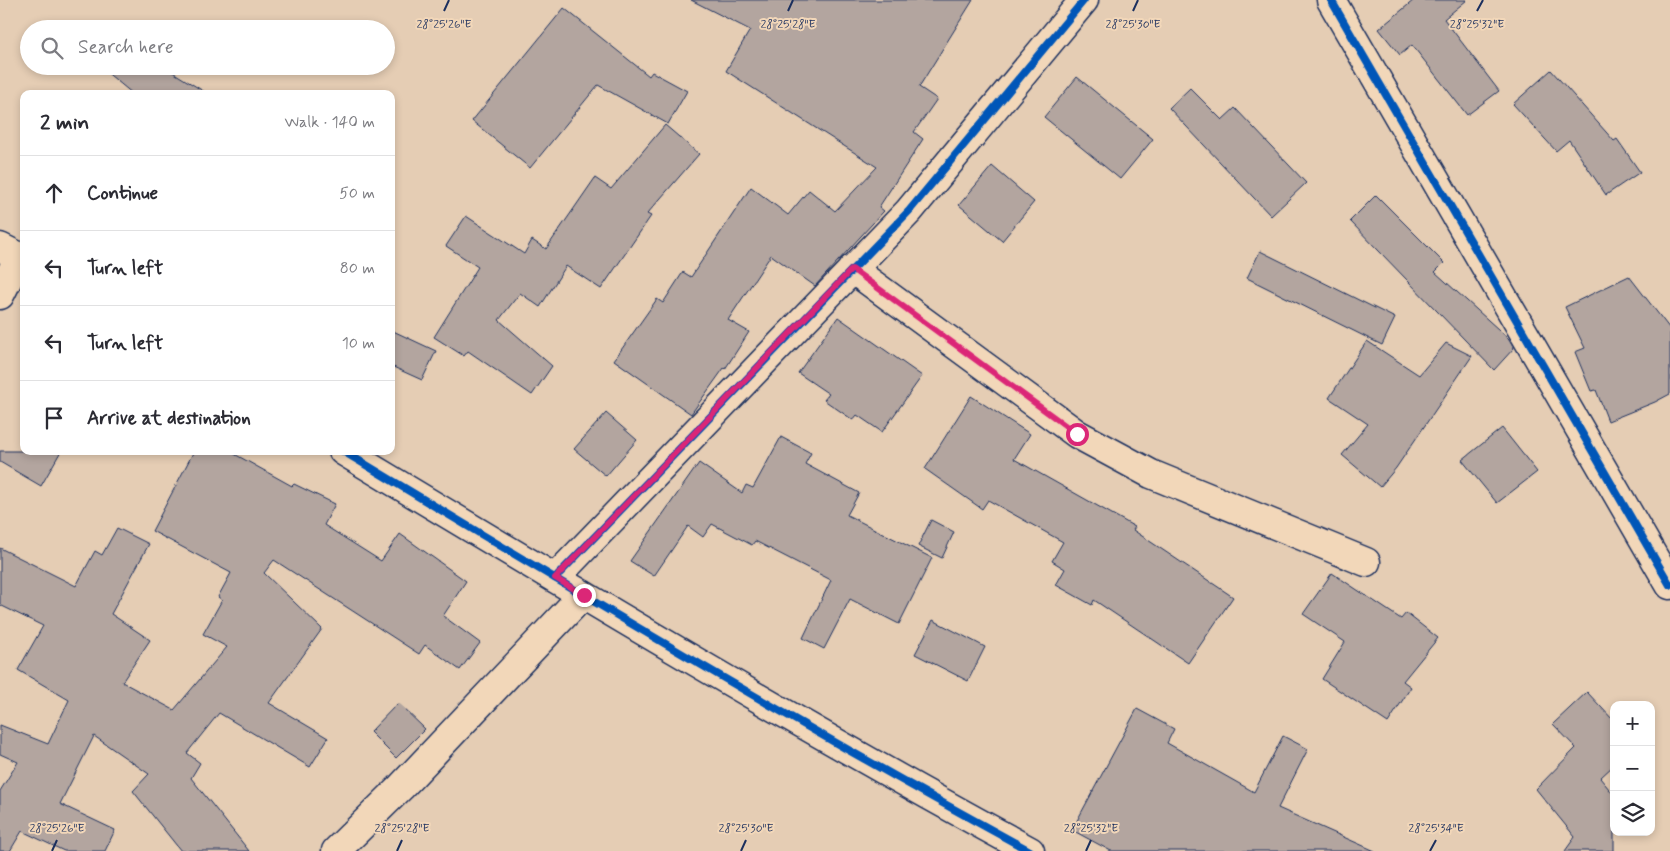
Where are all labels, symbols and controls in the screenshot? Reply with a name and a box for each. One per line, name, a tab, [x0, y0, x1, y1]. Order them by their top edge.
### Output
text: 28°25'26"E	[416, 17, 472, 33]
text: 28°25'28"E	[760, 17, 816, 33]
text: 28°25'30"E	[1106, 17, 1161, 33]
text: 28°25'32"E	[1450, 17, 1504, 33]
search box	[20, 20, 395, 75]
icon: search	[38, 34, 66, 62]
text: Search here	[78, 35, 174, 60]
text: 2 min	[40, 109, 89, 137]
text: Walk · 140 m	[285, 112, 375, 133]
icon: ahead	[40, 179, 68, 207]
text: Continue	[87, 181, 158, 206]
text: 50 m	[339, 183, 375, 204]
icon: left	[40, 254, 68, 282]
text: Turn left	[87, 256, 163, 281]
text: 80 m	[340, 258, 375, 279]
icon: left	[40, 329, 68, 357]
text: Turn left	[87, 331, 163, 356]
text: 10 m	[342, 333, 375, 354]
icon: arrive	[40, 404, 68, 432]
text: Arrive at destination	[87, 406, 251, 431]
route start	[1066, 423, 1089, 446]
route end	[573, 584, 596, 607]
map controls	[1610, 701, 1655, 836]
button: +	[1610, 701, 1655, 746]
button: −	[1610, 746, 1655, 791]
button: layers	[1610, 791, 1655, 836]
text: 28°25'26"E	[29, 821, 85, 837]
text: 28°25'28"E	[374, 821, 430, 837]
text: 28°25'30"E	[719, 821, 774, 837]
text: 28°25'32"E	[1064, 821, 1118, 837]
text: 28°25'34"E	[1408, 821, 1464, 837]

